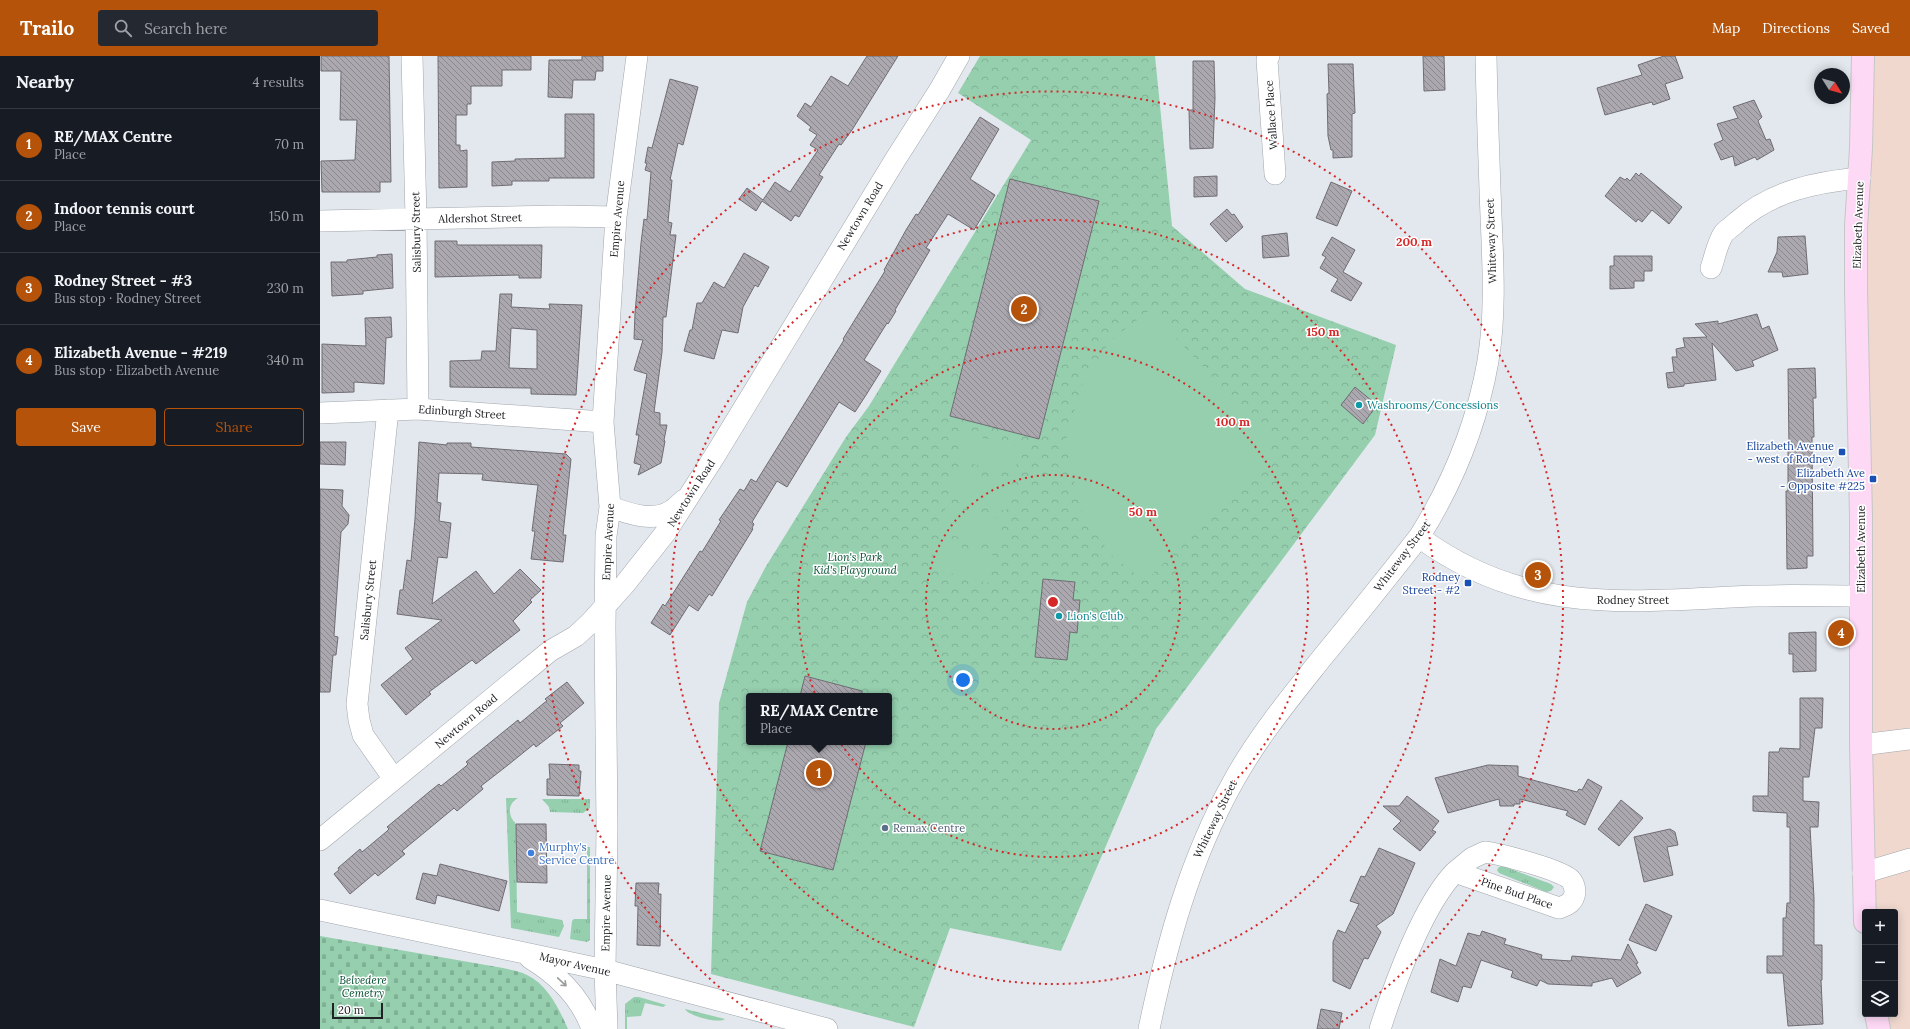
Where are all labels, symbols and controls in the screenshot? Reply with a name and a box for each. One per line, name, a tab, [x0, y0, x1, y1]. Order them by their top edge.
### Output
search box	[98, 10, 378, 46]
text: Trailo	[20, 16, 74, 40]
icon: search	[112, 17, 134, 39]
text: Search here	[144, 19, 227, 38]
text: Map	[1712, 19, 1740, 37]
text: Directions	[1762, 19, 1830, 37]
text: Saved	[1852, 19, 1890, 37]
north arrow	[1814, 68, 1850, 104]
text: Nearby	[16, 71, 74, 93]
text: 4 results	[253, 74, 304, 91]
street label: Wallace Place	[1262, 80, 1280, 150]
text: RE/MAX Centre	[54, 127, 172, 146]
text: 1	[26, 136, 32, 153]
text: 70 m	[275, 136, 304, 153]
text: Place	[54, 146, 86, 163]
street label: Newtown Road	[834, 179, 886, 253]
street label: Empire Avenue	[607, 180, 627, 258]
street label: Elizabeth Avenue	[1849, 181, 1867, 269]
street label: Salisbury Street	[408, 191, 424, 273]
street label: Whiteway Street	[1482, 197, 1499, 284]
text: Indoor tennis court	[54, 199, 195, 218]
text: 2	[26, 208, 32, 225]
text: 150 m	[269, 208, 304, 225]
street label: Aldershot Street	[437, 210, 523, 226]
text: Place	[54, 218, 86, 235]
text: 200 m	[1396, 234, 1432, 249]
text: Rodney Street - #3	[54, 271, 192, 290]
text: 3	[25, 280, 33, 297]
text: 230 m	[267, 280, 304, 297]
text: Bus stop · Rodney Street	[54, 290, 201, 307]
pin: 2	[1011, 294, 1037, 324]
text: 150 m	[1306, 324, 1340, 339]
text: Elizabeth Avenue - #219	[54, 343, 227, 362]
text: 4	[25, 352, 33, 369]
text: 340 m	[267, 352, 304, 369]
text: Bus stop · Elizabeth Avenue	[54, 362, 219, 379]
place label: Washrooms/Concessions	[1367, 398, 1498, 413]
marker: Washrooms/Concessions	[1354, 400, 1364, 410]
street label: Edinburgh Street	[418, 402, 507, 422]
button: Save	[16, 408, 156, 446]
button: Share	[164, 408, 304, 446]
text: 100 m	[1216, 414, 1250, 429]
place label: Elizabeth Avenue - west of Rodney	[1746, 439, 1834, 466]
marker: Elizabeth Avenue - west of Rodney	[1837, 447, 1847, 457]
street label: Newtown Road	[664, 456, 718, 529]
place label: Elizabeth Ave - Opposite #225	[1780, 466, 1865, 493]
marker: Elizabeth Ave - Opposite #225	[1868, 474, 1878, 484]
street label: Empire Avenue	[599, 503, 617, 581]
text: 50 m	[1129, 504, 1157, 519]
street label: Elizabeth Avenue	[1854, 505, 1868, 593]
street label: Whiteway Street	[1371, 517, 1434, 594]
park label: Lion's Park Kid's Playground	[813, 550, 898, 577]
street label: Salisbury Street	[357, 558, 379, 641]
pin: 3	[1525, 560, 1551, 590]
place label: Rodney Street - #2	[1403, 570, 1460, 597]
marker: Rodney Street - #2	[1463, 578, 1473, 588]
street label: Rodney Street	[1597, 593, 1670, 607]
centre of rings	[1046, 595, 1060, 609]
place label: Lion's Club	[1067, 609, 1123, 623]
marker: Lion's Club	[1054, 611, 1064, 621]
pin: 4	[1828, 618, 1854, 648]
your location	[953, 670, 973, 690]
street label: Newtown Road	[432, 690, 501, 751]
popup	[746, 693, 892, 745]
text: RE/MAX Centre	[760, 701, 878, 720]
text: Place	[760, 720, 792, 737]
pin: 1	[806, 758, 832, 788]
street label: Whiteway Street	[1190, 777, 1240, 860]
place label: Remax Centre	[893, 821, 965, 835]
marker: Remax Centre	[880, 823, 890, 833]
place label: Murphy's Service Centre	[539, 840, 615, 867]
marker: Murphy's Service Centre	[526, 848, 536, 858]
street label: Empire Avenue	[598, 874, 614, 952]
street label: Pine Bud Place	[1479, 874, 1555, 912]
map controls	[1862, 909, 1898, 1017]
button: +	[1862, 909, 1898, 945]
button: −	[1862, 945, 1898, 981]
street label: Mayor Avenue	[538, 949, 612, 979]
park label: Belvedere Cemetry	[339, 973, 387, 1000]
one-way arrow	[557, 977, 567, 987]
button: layers	[1862, 981, 1898, 1017]
scale bar	[332, 1001, 383, 1020]
text: 20 m	[338, 1003, 363, 1017]

